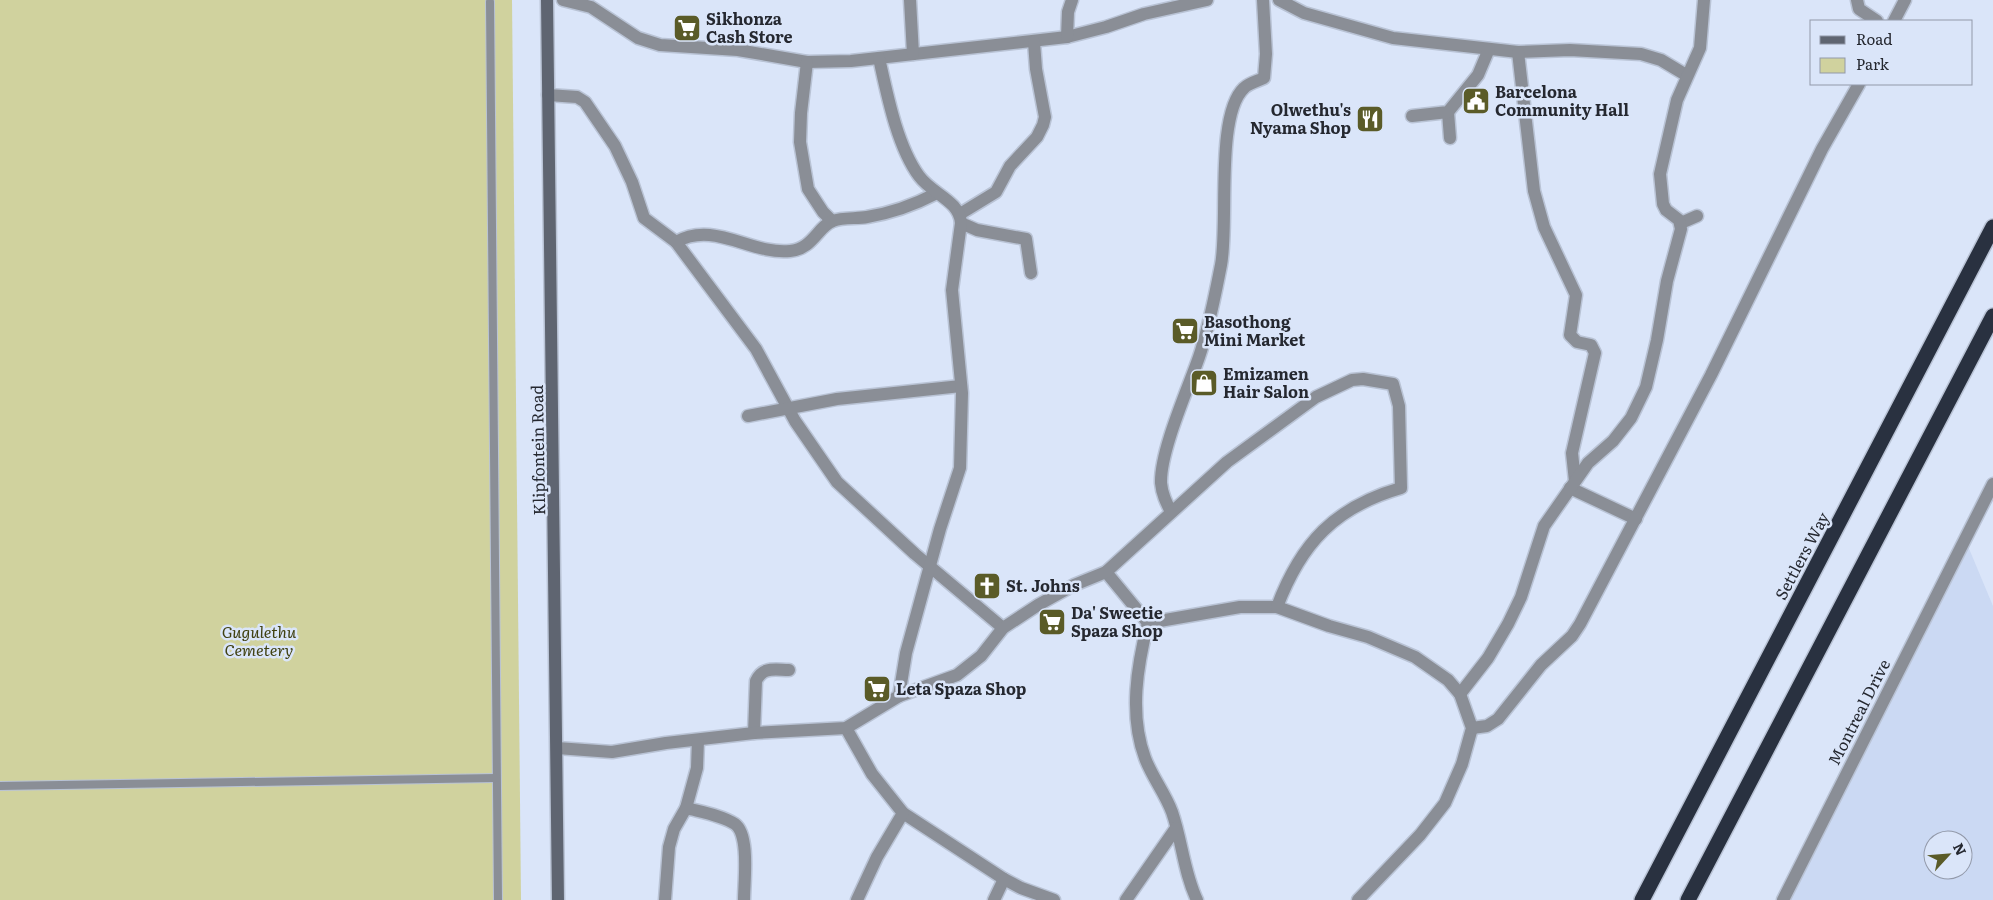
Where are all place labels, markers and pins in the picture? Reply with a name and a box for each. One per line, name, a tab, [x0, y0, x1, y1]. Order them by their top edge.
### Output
place label: Sikhonza Cash Store	[706, 6, 793, 48]
supermarket icon: Sikhonza Cash Store	[672, 13, 702, 43]
place label: Barcelona Community Hall	[1495, 79, 1629, 121]
public building icon: Barcelona Community Hall	[1461, 86, 1491, 116]
place label: Olwethu's Nyama Shop	[1250, 97, 1351, 139]
restaurant icon: Olwethu's Nyama Shop	[1355, 104, 1385, 134]
place label: Basothong Mini Market	[1204, 309, 1305, 351]
supermarket icon: Basothong Mini Market	[1170, 316, 1200, 346]
place label: Emizamen Hair Salon	[1223, 361, 1309, 403]
shop icon: Emizamen Hair Salon	[1189, 368, 1219, 398]
church icon: St. Johns	[972, 571, 1002, 601]
place label: St. Johns	[1006, 573, 1080, 597]
place label: Da' Sweetie Spaza Shop	[1071, 600, 1163, 642]
supermarket icon: Da' Sweetie Spaza Shop	[1037, 607, 1067, 637]
supermarket icon: Leta Spaza Shop	[862, 674, 892, 704]
place label: Leta Spaza Shop	[896, 676, 1026, 700]

